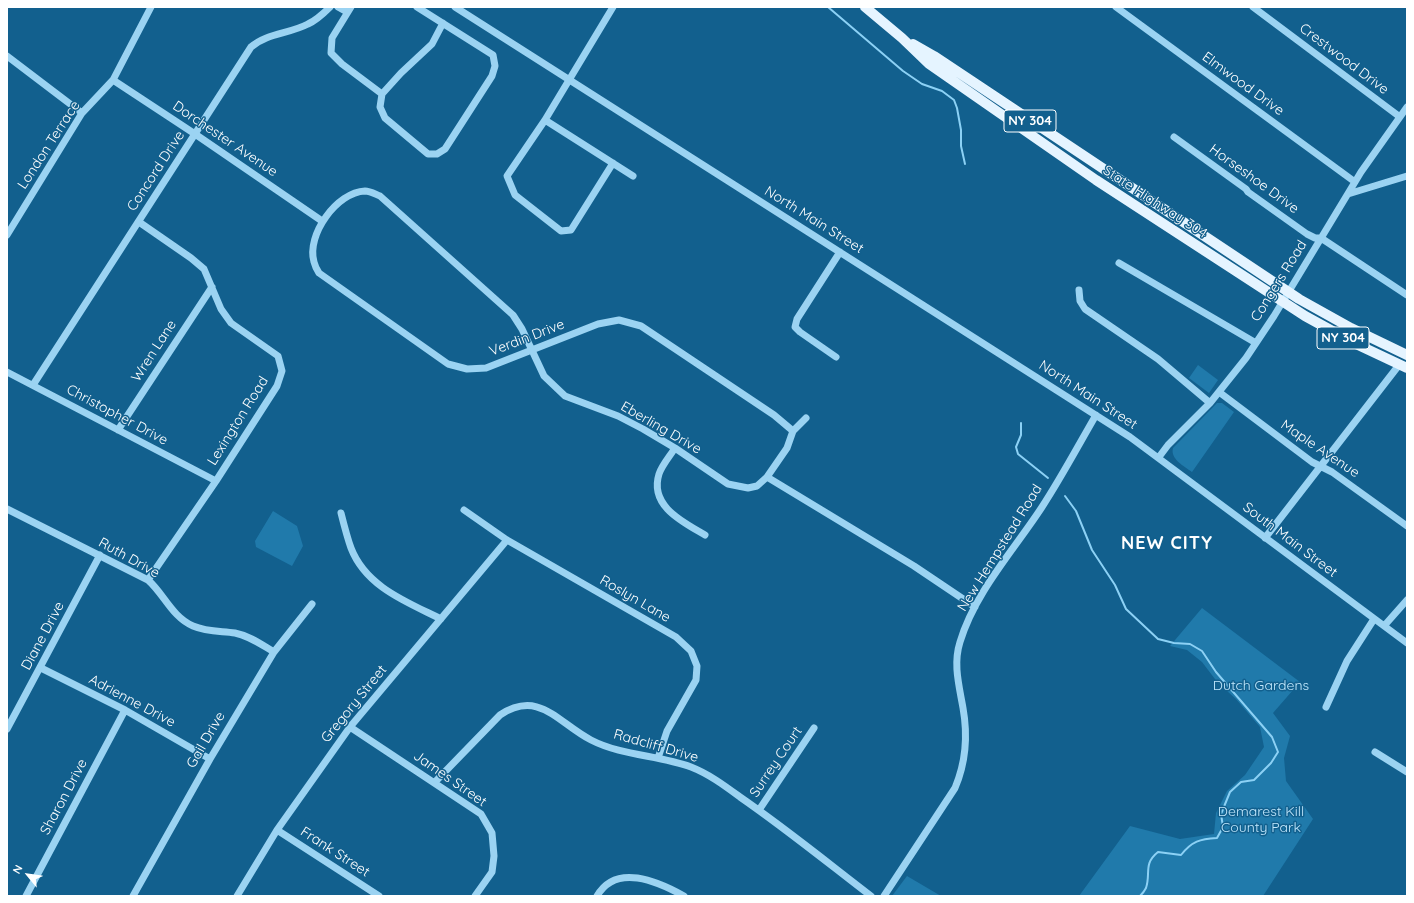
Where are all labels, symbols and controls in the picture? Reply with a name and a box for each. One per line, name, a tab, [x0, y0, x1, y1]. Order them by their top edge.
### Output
street label: Crestwood Drive	[1296, 20, 1392, 98]
street label: Elmwood Drive	[1199, 49, 1287, 119]
street label: London Terrace	[14, 98, 84, 192]
street label: Dorchester Avenue	[169, 98, 281, 180]
road number: NY 304	[1004, 110, 1056, 132]
street label: Concord Drive	[124, 128, 188, 214]
street label: Horseshoe Drive	[1206, 141, 1302, 217]
street label: State Highway 304	[1100, 162, 1210, 242]
street label: North Main Street	[761, 183, 867, 257]
street label: Congers Road	[1247, 237, 1311, 325]
street label: Verdin Drive	[487, 316, 567, 360]
street label: Wren Lane	[128, 317, 180, 385]
road number: NY 304	[1317, 327, 1369, 349]
street label: North Main Street	[1036, 357, 1140, 433]
street label: Lexington Road	[204, 373, 272, 469]
street label: Christopher Drive	[63, 381, 171, 449]
street label: Eberling Drive	[618, 398, 704, 458]
street label: Maple Avenue	[1277, 417, 1363, 481]
street label: New Hempstead Road	[954, 481, 1046, 615]
street label: South Main Street	[1239, 499, 1341, 581]
district label: NEW CITY	[1121, 533, 1213, 555]
street label: Ruth Drive	[95, 534, 163, 582]
street label: Roslyn Lane	[597, 572, 673, 626]
street label: Diane Drive	[18, 599, 68, 673]
street label: Gregory Street	[318, 662, 390, 746]
street label: Adrienne Drive	[86, 671, 178, 731]
park label: Dutch Gardens	[1213, 678, 1309, 694]
street label: Gail Drive	[183, 709, 229, 771]
street label: Surrey Court	[746, 723, 806, 801]
street label: Radcliff Drive	[612, 726, 700, 766]
street label: James Street	[410, 748, 490, 810]
street label: Sharon Drive	[37, 756, 91, 838]
park label: Demarest Kill County Park	[1218, 804, 1304, 836]
street label: Frank Street	[297, 823, 373, 881]
north arrow	[8, 855, 48, 895]
text: N	[9, 862, 26, 876]

